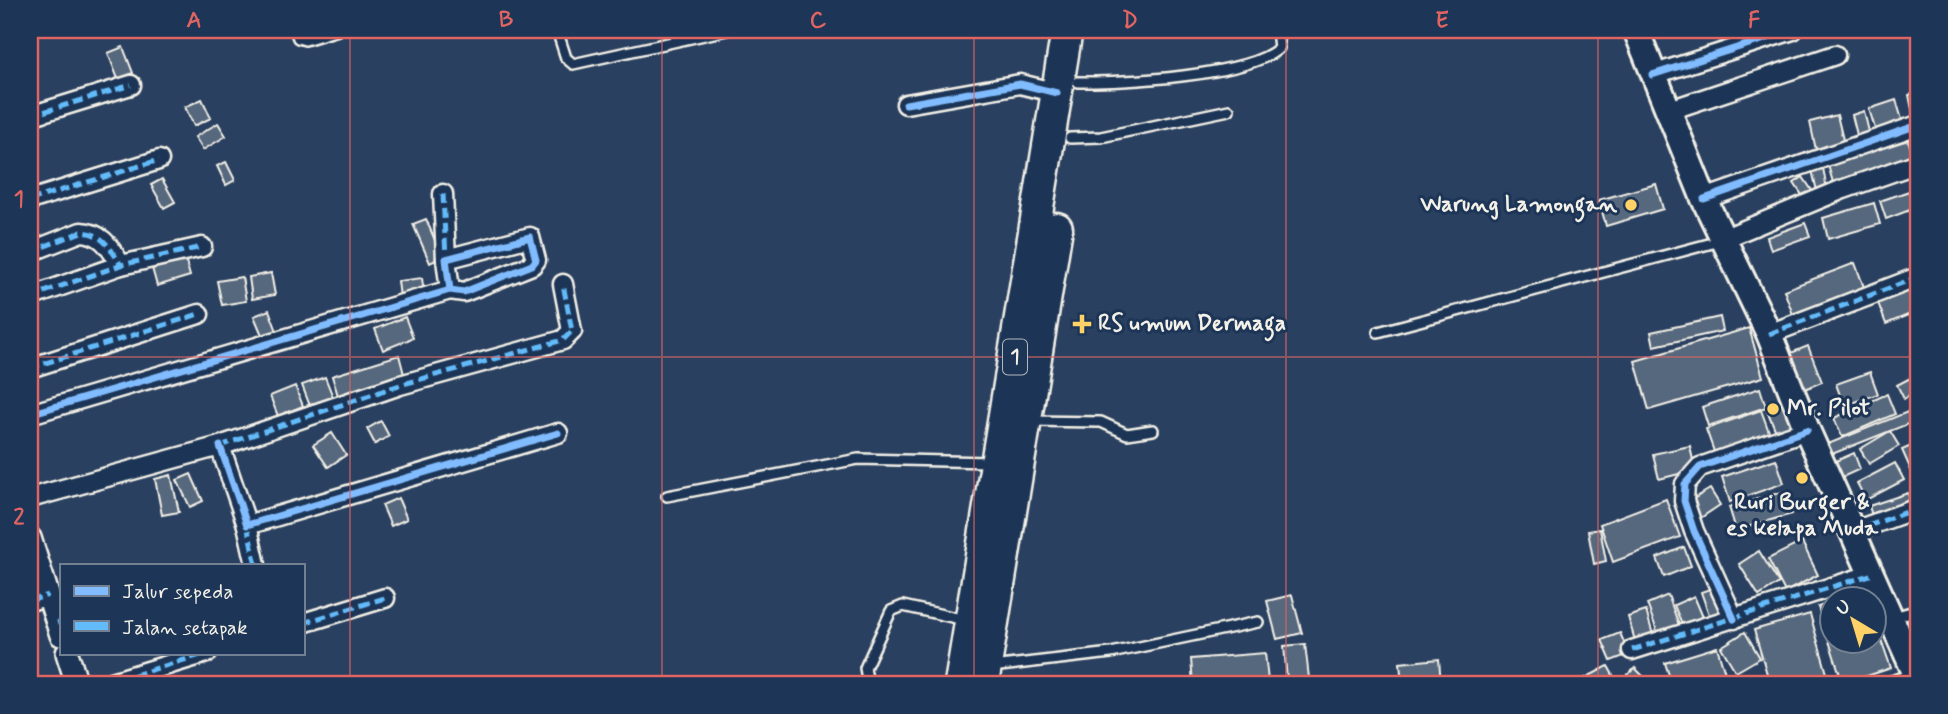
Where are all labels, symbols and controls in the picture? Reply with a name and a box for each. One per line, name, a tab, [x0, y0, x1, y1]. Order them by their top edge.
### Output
text: A	[186, 6, 202, 36]
text: B	[499, 6, 514, 36]
text: C	[810, 6, 827, 36]
text: D	[1122, 6, 1138, 36]
text: E	[1435, 6, 1449, 36]
text: F	[1748, 6, 1760, 36]
text: 1	[14, 185, 24, 215]
place label: Warung Lamongan	[1419, 190, 1618, 223]
marker: Warung Lamongan	[1623, 197, 1639, 213]
place label: RS umum Dermaga	[1098, 309, 1286, 342]
marker: RS umum Dermaga	[1072, 314, 1092, 334]
road number: 1	[1003, 340, 1027, 374]
place label: Mr. Pilot	[1787, 394, 1870, 424]
marker: Mr. Pilot	[1765, 401, 1781, 417]
marker: Ruri Burger & es kelapa Muda	[1794, 470, 1810, 486]
place label: Ruri Burger & es kelapa Muda	[1726, 488, 1879, 544]
text: 2	[13, 503, 25, 533]
legend	[60, 564, 304, 654]
text: Jalur sepeda	[122, 578, 233, 606]
north arrow	[1818, 584, 1888, 654]
text: U	[1831, 594, 1856, 621]
text: Jalan setapak	[122, 614, 248, 642]

